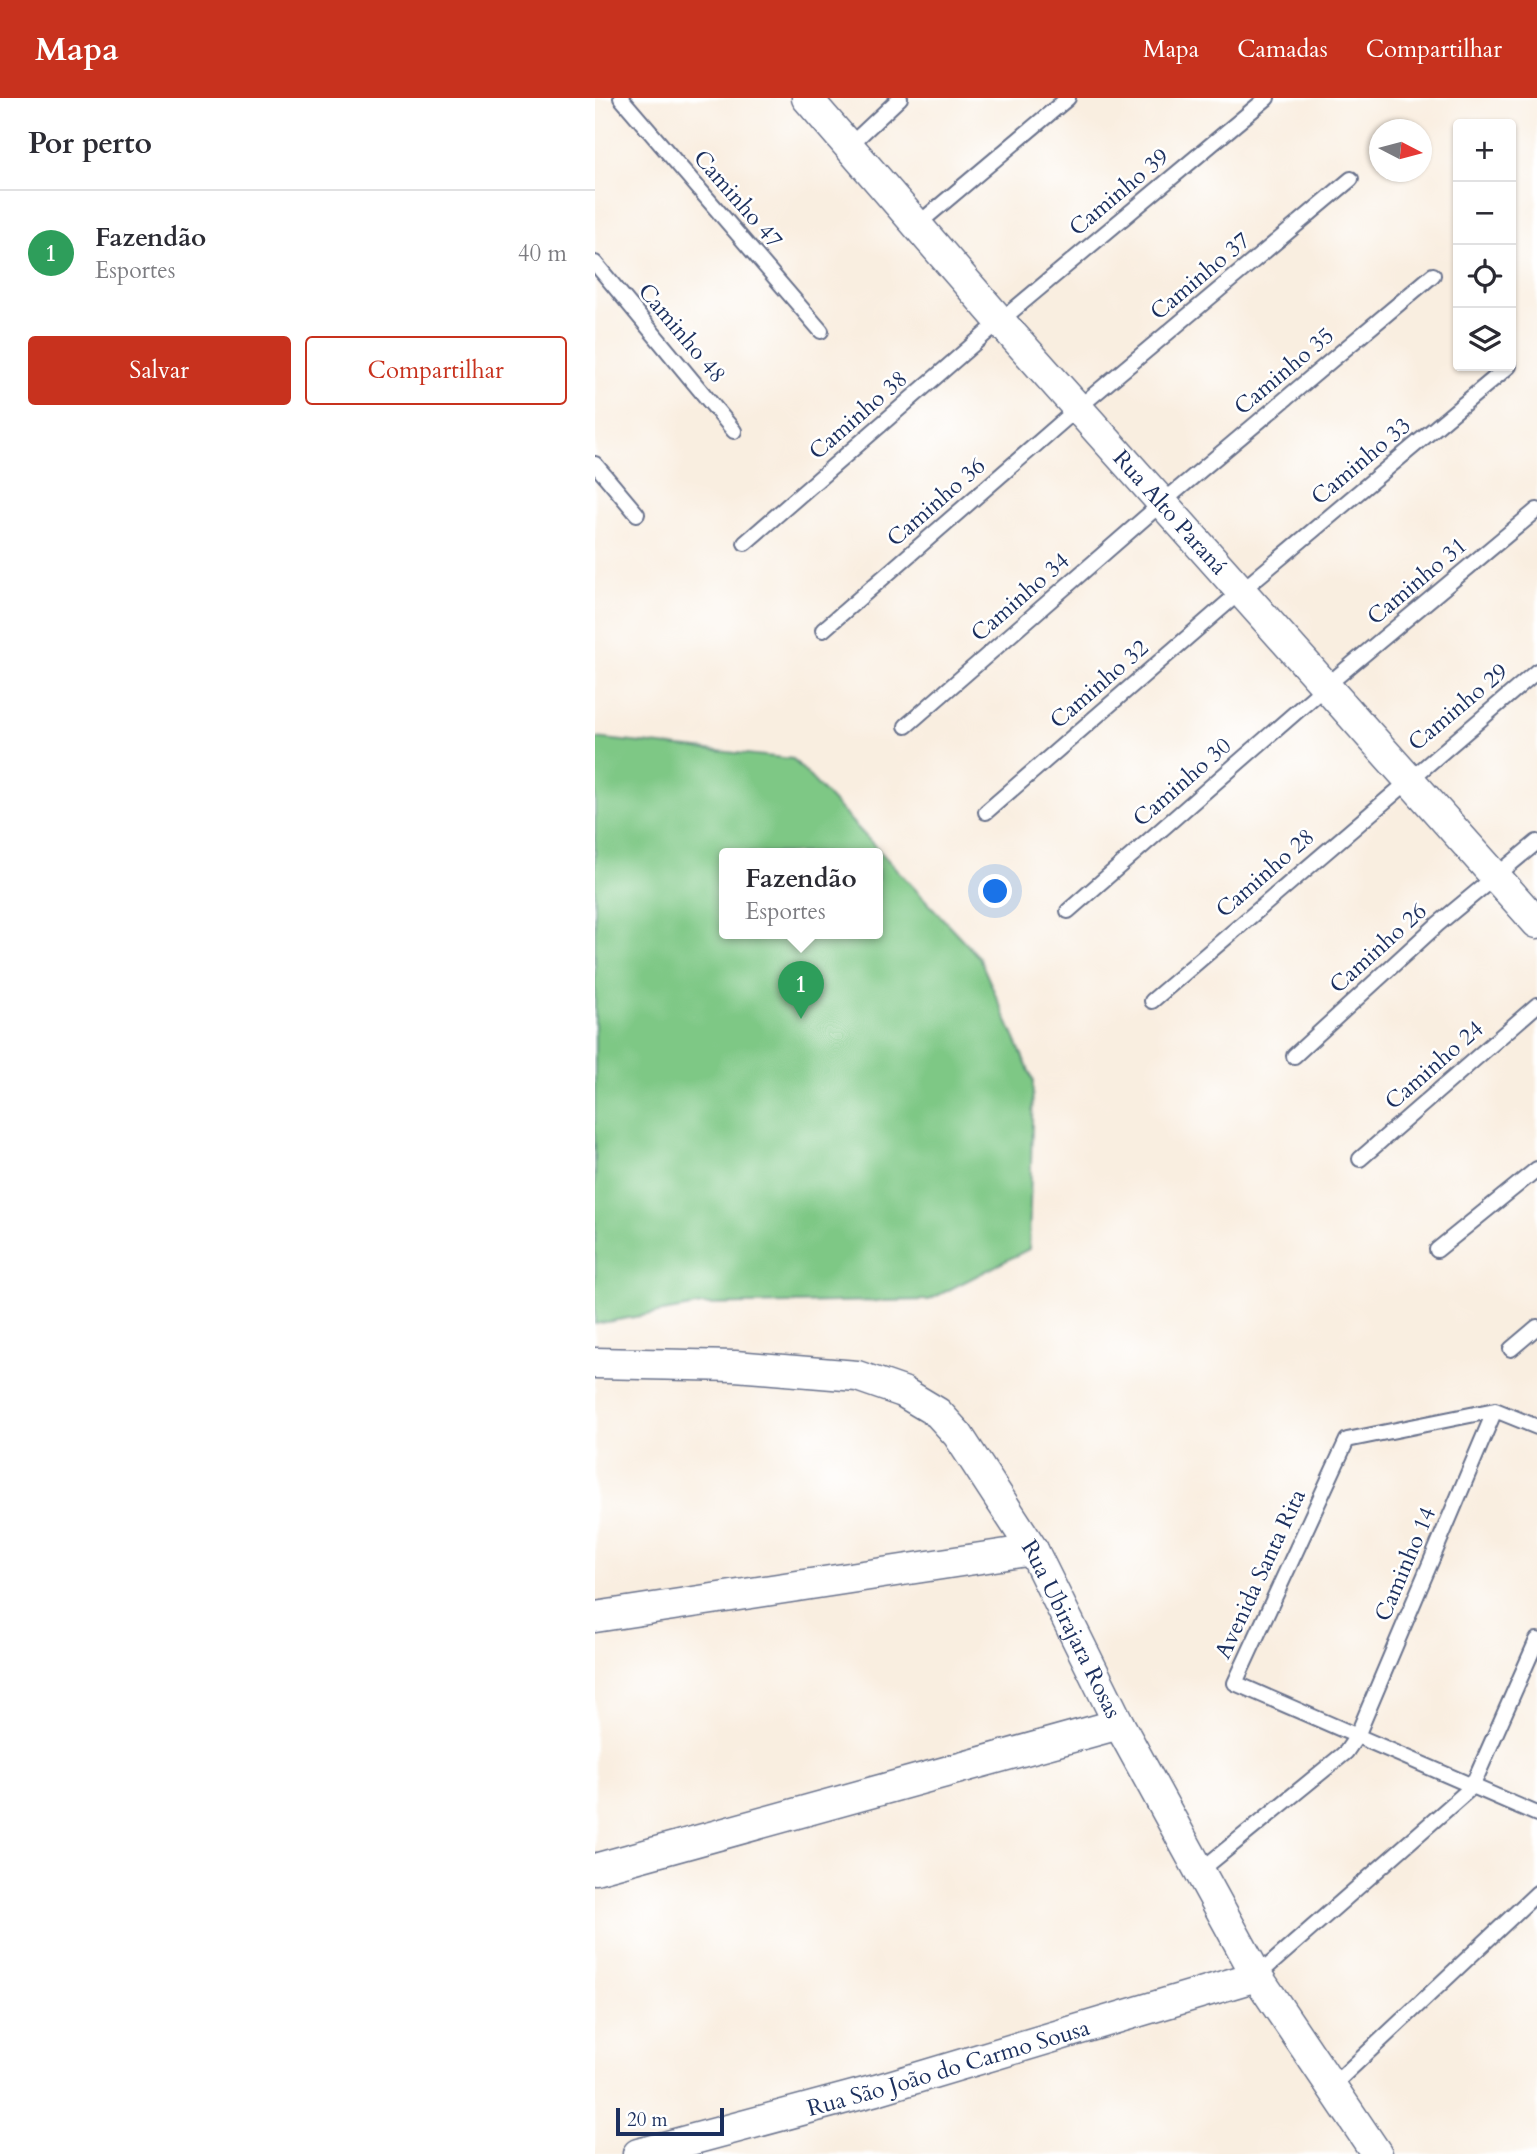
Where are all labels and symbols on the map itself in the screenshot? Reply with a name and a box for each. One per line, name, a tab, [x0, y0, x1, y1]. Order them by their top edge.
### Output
north arrow	[1369, 119, 1432, 182]
street label: Caminho 39	[1063, 141, 1175, 243]
street label: Caminho 47	[687, 143, 789, 255]
street label: Caminho 37	[1144, 225, 1256, 327]
street label: Caminho 48	[631, 277, 733, 389]
street label: Caminho 35	[1228, 320, 1340, 422]
street label: Caminho 38	[802, 364, 914, 466]
street label: Caminho 33	[1305, 410, 1417, 512]
street label: Rua Alto Paraná	[1106, 443, 1235, 581]
street label: Caminho 36	[880, 451, 992, 553]
street label: Caminho 31	[1361, 530, 1473, 632]
street label: Caminho 34	[964, 545, 1076, 648]
street label: Caminho 32	[1043, 633, 1155, 735]
street label: Caminho 29	[1402, 656, 1514, 758]
street label: Caminho 30	[1126, 731, 1238, 833]
street label: Caminho 28	[1209, 822, 1321, 924]
your location	[978, 874, 1012, 908]
street label: Caminho 26	[1323, 896, 1433, 1000]
pin: 1	[778, 961, 824, 1019]
street label: Caminho 24	[1378, 1013, 1490, 1116]
street label: Avenida Santa Rita	[1207, 1484, 1313, 1664]
street label: Caminho 14	[1367, 1502, 1443, 1626]
street label: Rua Ubirajara Rosas	[1015, 1533, 1129, 1723]
street label: Rua São João do Carmo Sousa	[804, 2012, 1093, 2123]
scale bar	[616, 2105, 725, 2137]

